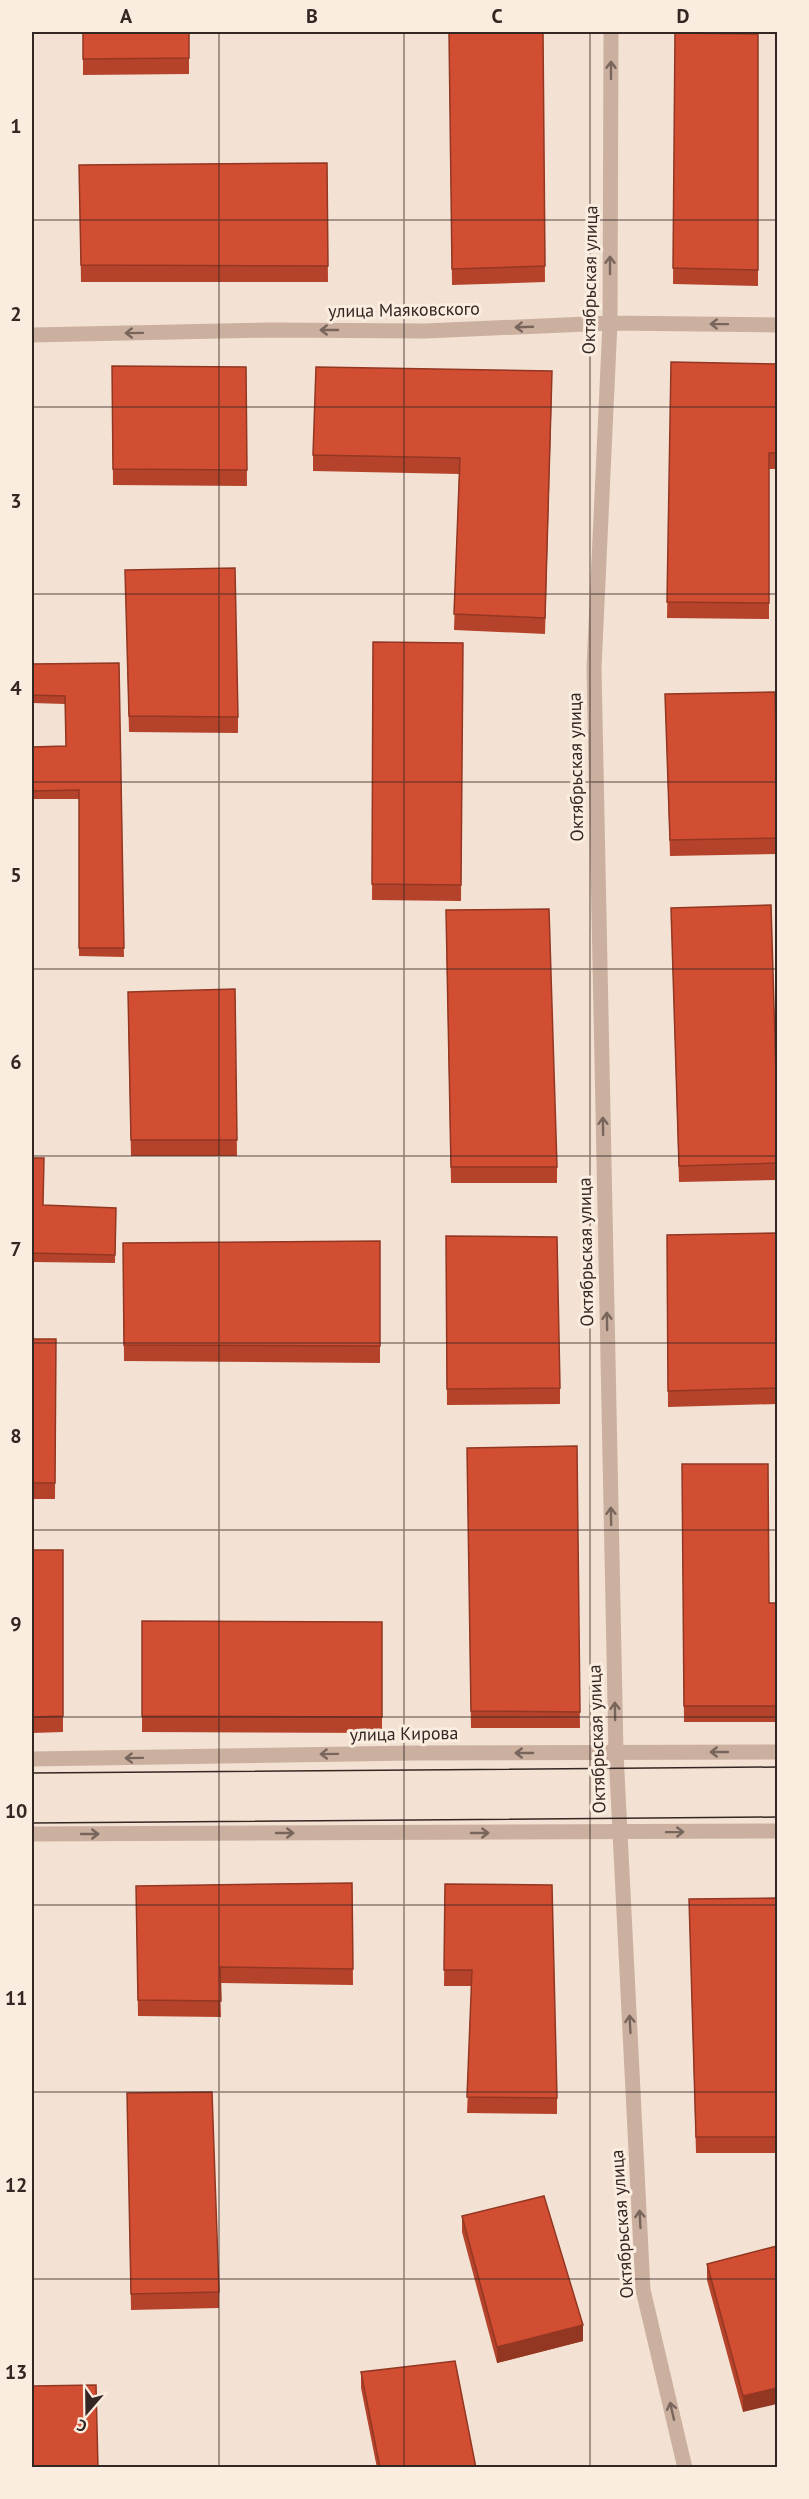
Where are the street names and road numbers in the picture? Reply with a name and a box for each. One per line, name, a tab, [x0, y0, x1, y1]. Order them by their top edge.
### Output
street label: Октябрьская улица	[577, 205, 602, 355]
street label: улица Маяковского	[328, 297, 480, 322]
street label: Октябрьская улица	[563, 692, 588, 842]
street label: Октябрьская улица	[573, 1177, 598, 1327]
street label: Октябрьская улица	[582, 1664, 611, 1814]
street label: улица Кирова	[349, 1721, 459, 1746]
street label: Октябрьская улица	[605, 2149, 638, 2299]

